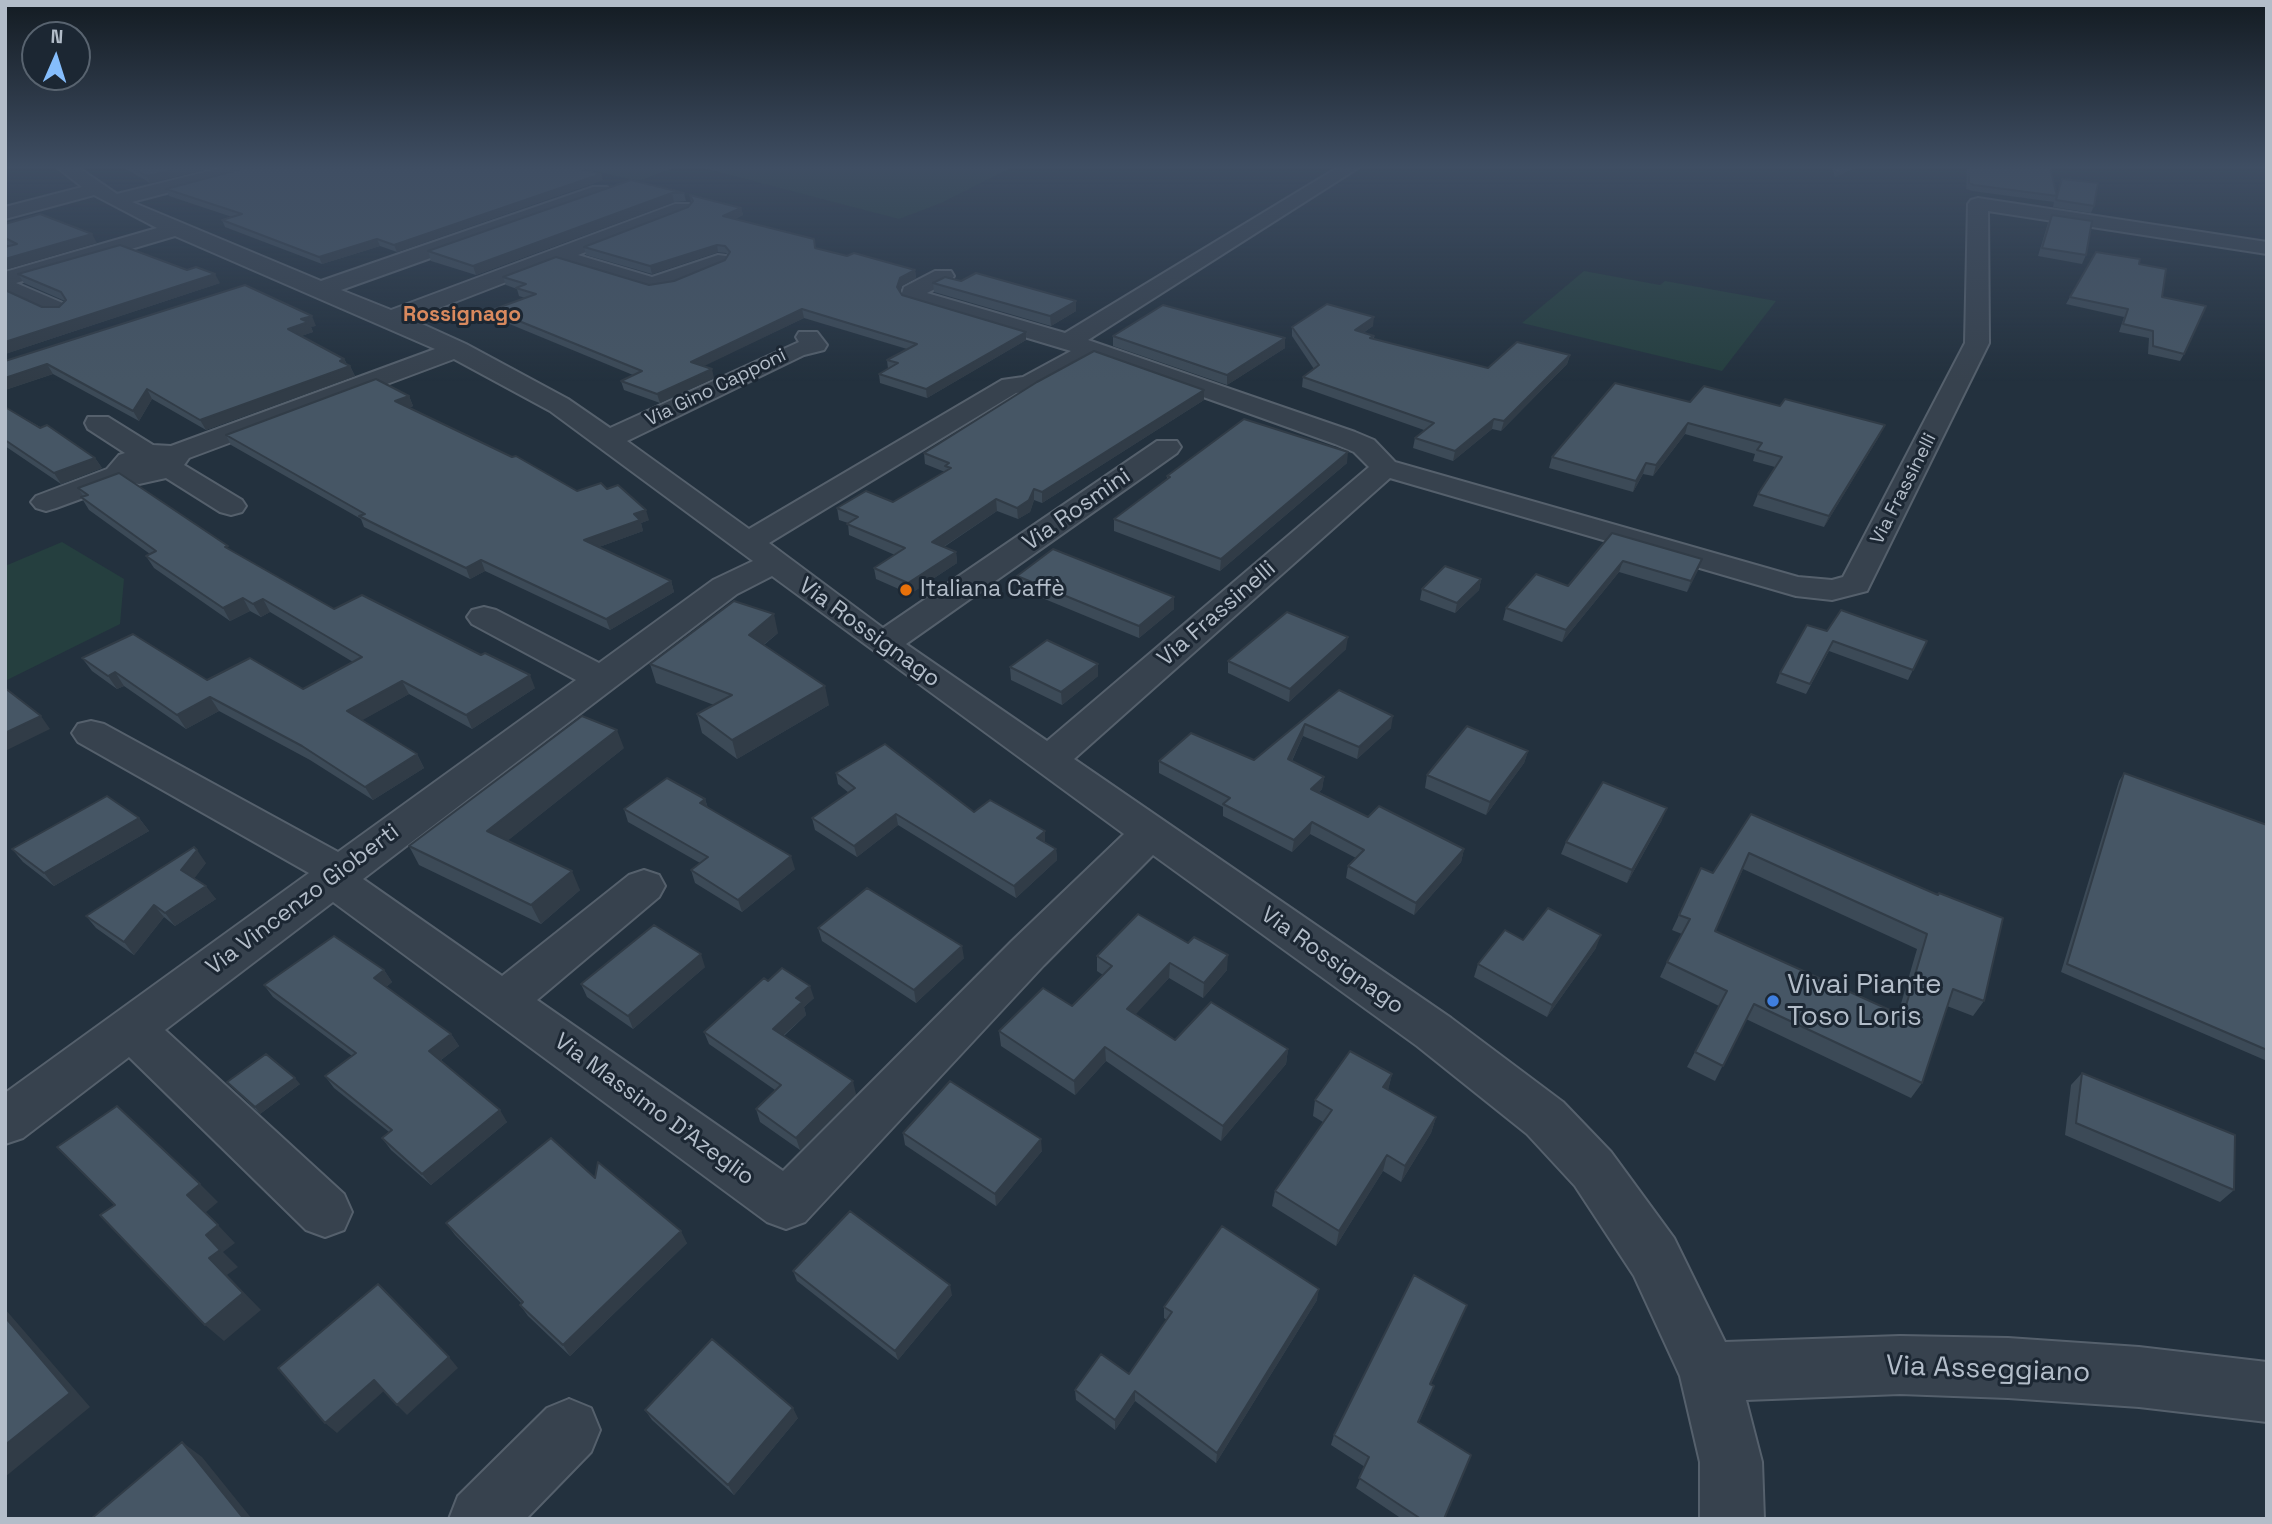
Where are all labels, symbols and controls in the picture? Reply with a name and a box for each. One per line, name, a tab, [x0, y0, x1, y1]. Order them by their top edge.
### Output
north arrow	[21, 21, 91, 91]
text: N	[50, 24, 64, 49]
district label: Rossignago	[403, 302, 521, 328]
street label: Via Gino Capponi	[642, 344, 790, 432]
street label: Via Frassinelli	[1866, 430, 1942, 548]
street label: Via Rosmini	[1018, 463, 1136, 557]
street label: Via Frassinelli	[1152, 555, 1282, 673]
street label: Via Rossignago	[793, 572, 945, 694]
place label: Italiana Caffè	[920, 576, 1065, 604]
marker: Italiana Caffè	[898, 582, 914, 598]
street label: Via Vincenzo Gioberti	[201, 818, 405, 982]
street label: Via Rossignago	[1255, 901, 1409, 1021]
place label: Vivai Piante Toso Loris	[1787, 968, 1942, 1034]
marker: Vivai Piante Toso Loris	[1765, 993, 1781, 1009]
street label: Via Massimo D'Azeglio	[549, 1028, 759, 1192]
street label: Via Asseggiano	[1885, 1350, 2091, 1390]

